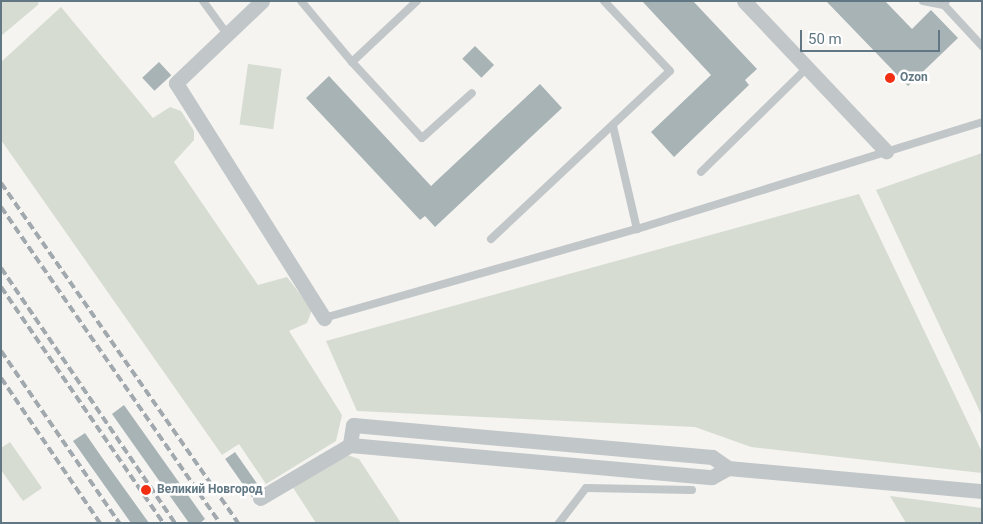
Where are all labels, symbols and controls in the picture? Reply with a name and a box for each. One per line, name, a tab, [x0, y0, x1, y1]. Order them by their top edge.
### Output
scale bar	[803, 20, 943, 52]
text: 50 m	[808, 30, 842, 48]
place label: Ozon	[900, 71, 928, 85]
marker: Ozon	[884, 72, 896, 84]
marker: Великий Новгород	[139, 483, 153, 497]
place label: Великий Новгород	[157, 483, 262, 497]

